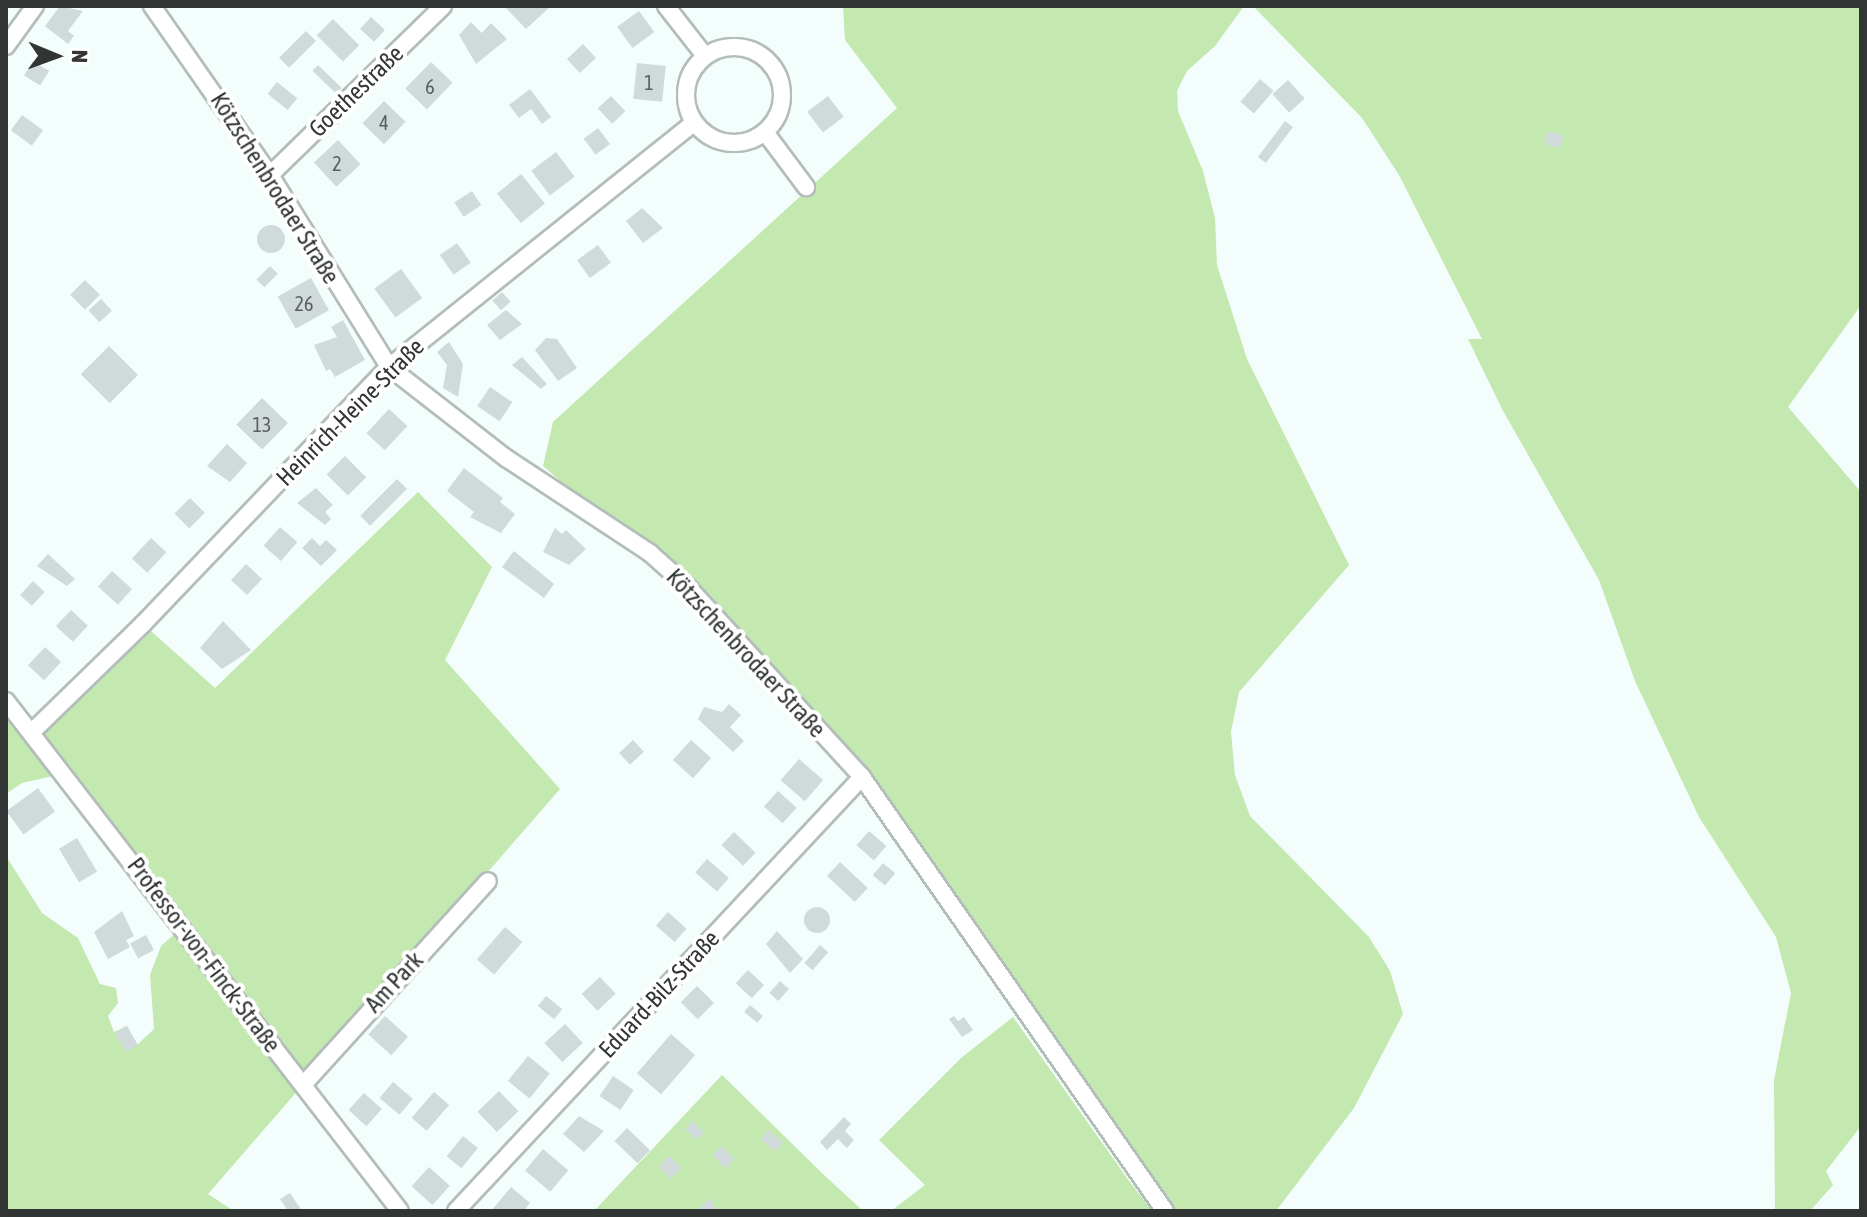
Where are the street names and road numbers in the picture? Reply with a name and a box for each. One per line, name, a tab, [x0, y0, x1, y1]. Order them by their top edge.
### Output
street label: Goethestraße	[303, 39, 409, 143]
street label: Kötzschenbrodaer Straße	[204, 87, 346, 289]
street label: Heinrich-Heine-Straße	[270, 332, 430, 492]
street label: Kötzschenbrodaer Straße	[660, 563, 832, 743]
street label: Professor-von-Finck-Straße	[121, 852, 287, 1058]
street label: Eduard-Bilz-Straße	[593, 924, 725, 1064]
street label: Am Park	[359, 946, 429, 1018]

